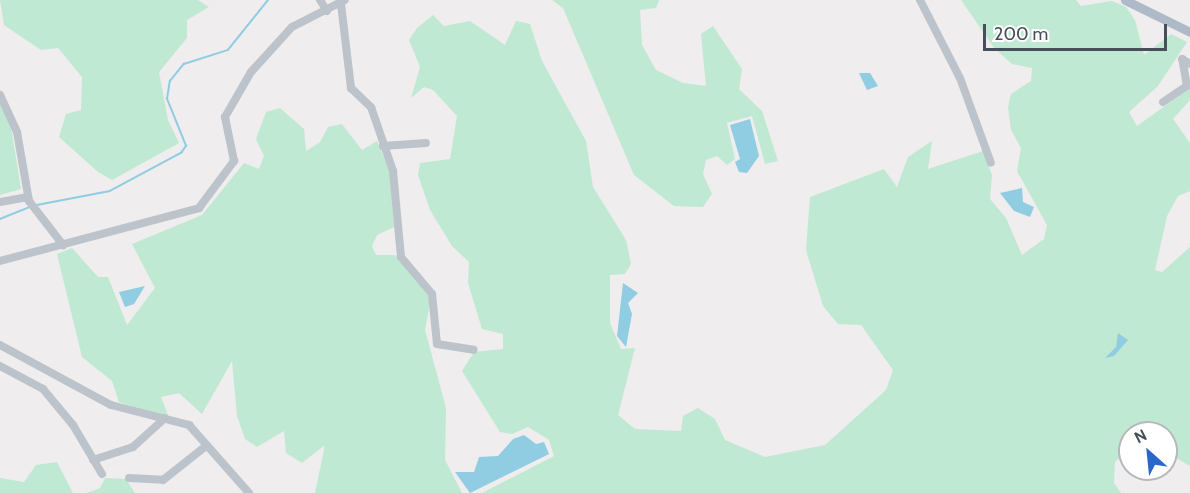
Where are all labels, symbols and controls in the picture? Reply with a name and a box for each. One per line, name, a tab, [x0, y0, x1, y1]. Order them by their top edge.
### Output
scale bar	[986, 12, 1170, 50]
text: 200 m	[994, 23, 1048, 45]
north arrow	[1118, 421, 1178, 481]
text: N	[1131, 425, 1150, 447]

